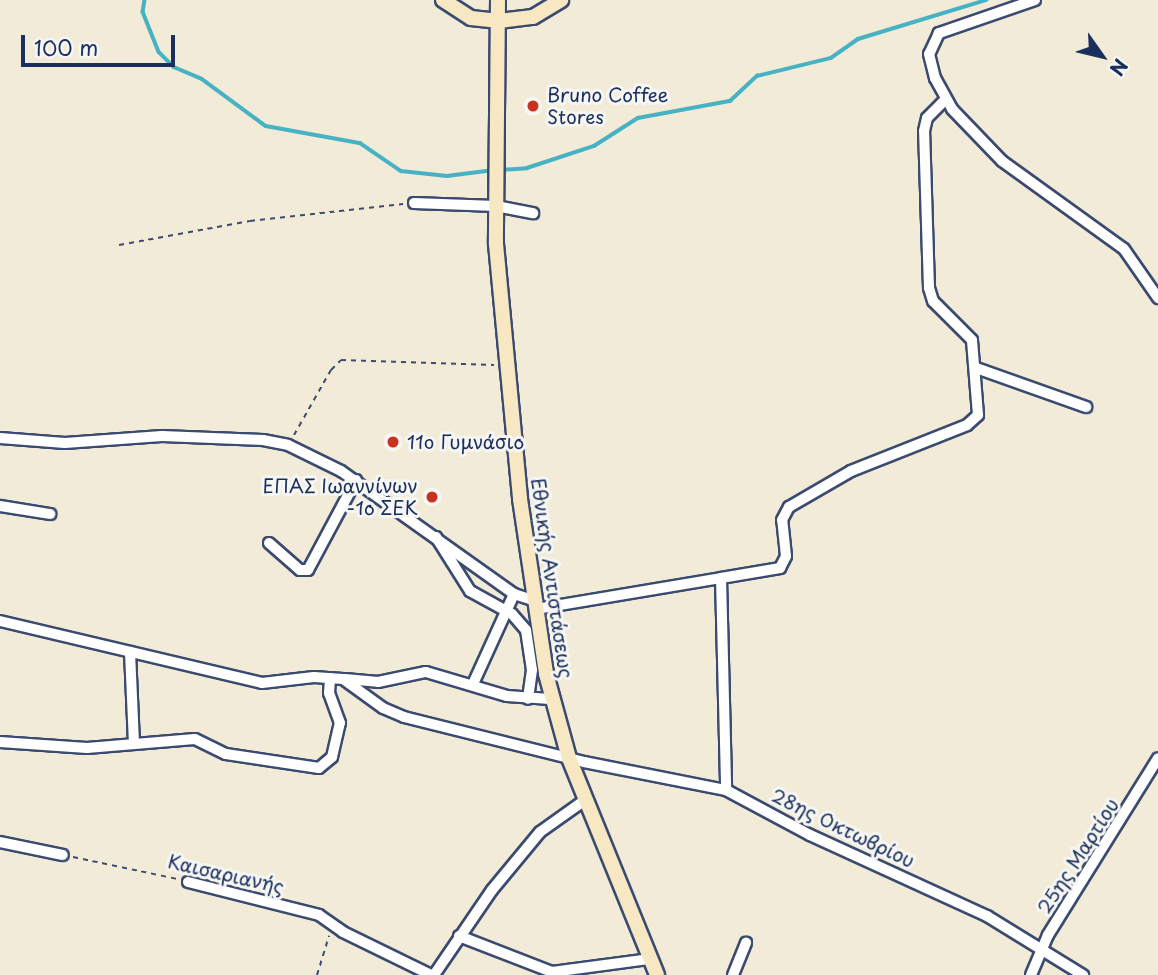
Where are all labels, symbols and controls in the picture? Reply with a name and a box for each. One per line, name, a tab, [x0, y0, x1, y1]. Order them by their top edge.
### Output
scale bar	[24, 21, 178, 65]
north arrow	[1067, 21, 1137, 91]
text: 100 m	[34, 31, 98, 63]
text: N	[1104, 54, 1135, 82]
place label: Bruno Coffee Stores	[547, 84, 669, 128]
marker: Bruno Coffee Stores	[525, 98, 541, 114]
place label: 11o Γυμνάσιο	[407, 431, 523, 453]
marker: 11o Γυμνάσιο	[385, 434, 401, 450]
place label: ΕΠΑΣ Ιωαννίνων -1ο ΣΕΚ	[262, 475, 418, 519]
street label: Εθνικής Αντιστάσεως	[527, 476, 577, 680]
marker: ΕΠΑΣ Ιωαννίνων -1ο ΣΕΚ	[424, 489, 440, 505]
street label: 28ης Οκτωβρίου	[768, 783, 918, 873]
street label: 25ης Μαρτίου	[1032, 794, 1124, 918]
street label: Καισαριανής	[166, 850, 286, 898]

